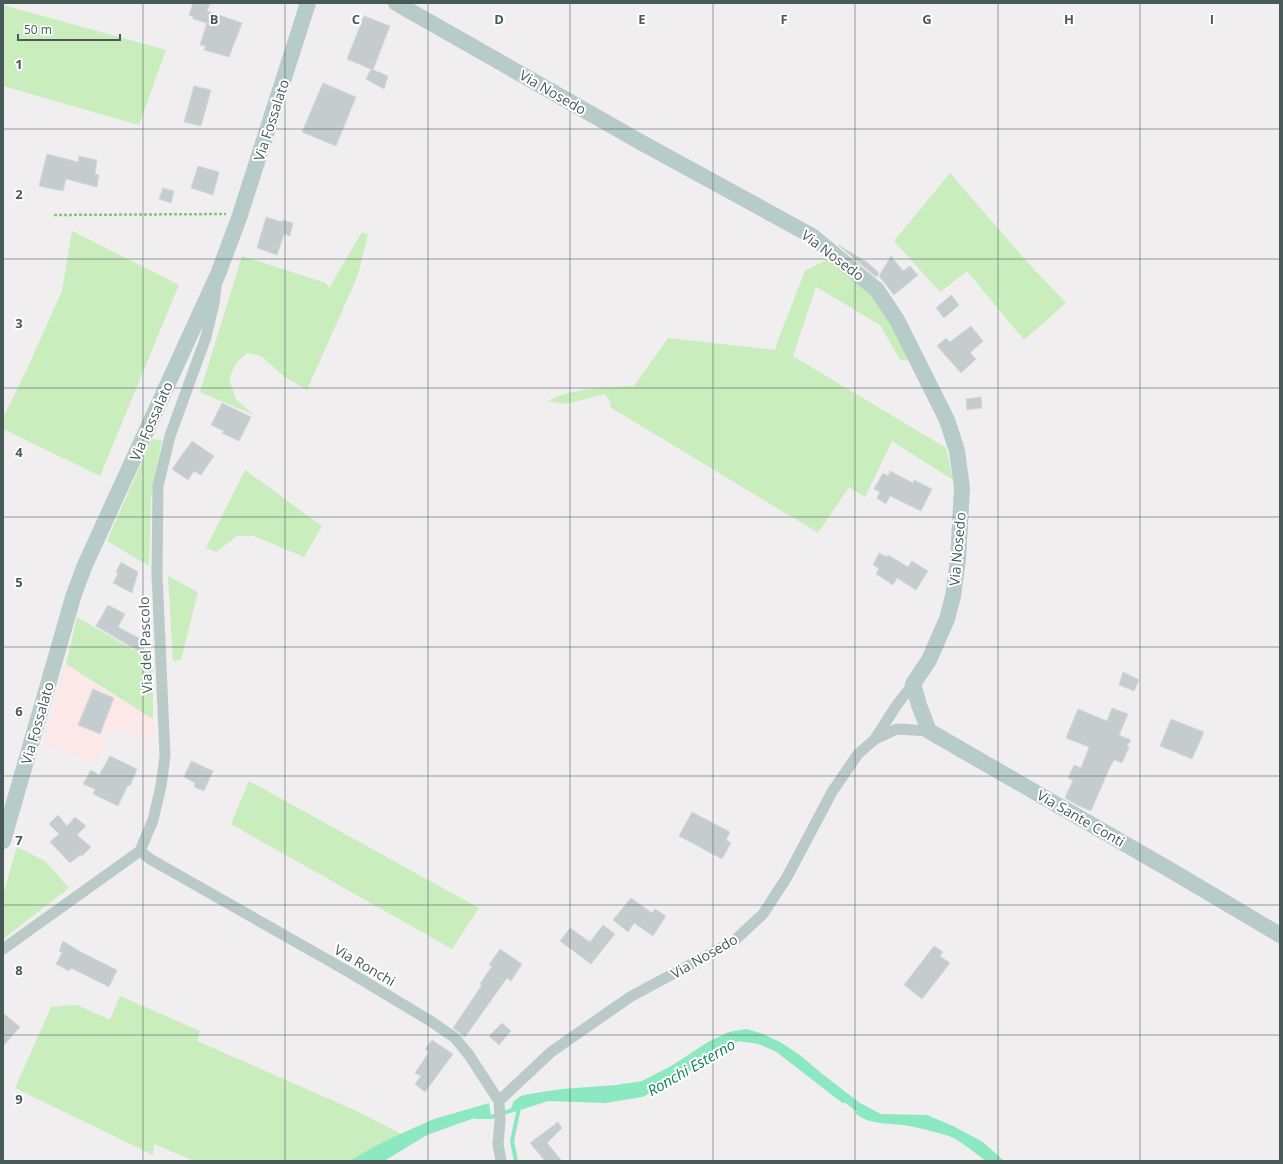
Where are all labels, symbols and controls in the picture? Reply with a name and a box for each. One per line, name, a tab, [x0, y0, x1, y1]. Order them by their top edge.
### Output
text: B	[210, 10, 219, 28]
text: C	[352, 10, 360, 28]
text: D	[494, 10, 504, 28]
text: E	[638, 10, 646, 28]
text: F	[780, 10, 788, 28]
text: G	[922, 10, 932, 28]
text: H	[1064, 10, 1074, 28]
text: I	[1210, 10, 1214, 28]
scale bar	[18, 16, 120, 42]
text: 50 m	[24, 21, 52, 38]
text: 1	[15, 55, 23, 73]
street label: Via Nosedo	[516, 65, 590, 119]
street label: Via Fossalato	[249, 77, 293, 163]
text: 2	[15, 185, 23, 203]
street label: Via Nosedo	[798, 225, 868, 285]
text: 3	[15, 314, 23, 332]
street label: Via Fossalato	[125, 378, 177, 464]
text: 4	[15, 443, 23, 461]
street label: Via Nosedo	[944, 511, 970, 587]
text: 5	[15, 573, 23, 591]
street label: Via del Pascolo	[134, 596, 156, 694]
street label: Via Fossalato	[16, 680, 58, 766]
text: 6	[15, 702, 23, 720]
street label: Via Sante Conti	[1034, 785, 1128, 851]
text: 7	[15, 831, 23, 849]
street label: Via Nosedo	[667, 929, 741, 983]
street label: Via Ronchi	[331, 940, 399, 990]
text: 8	[15, 961, 23, 979]
water label: Ronchi Esterno	[643, 1034, 739, 1100]
text: 9	[15, 1090, 23, 1108]

